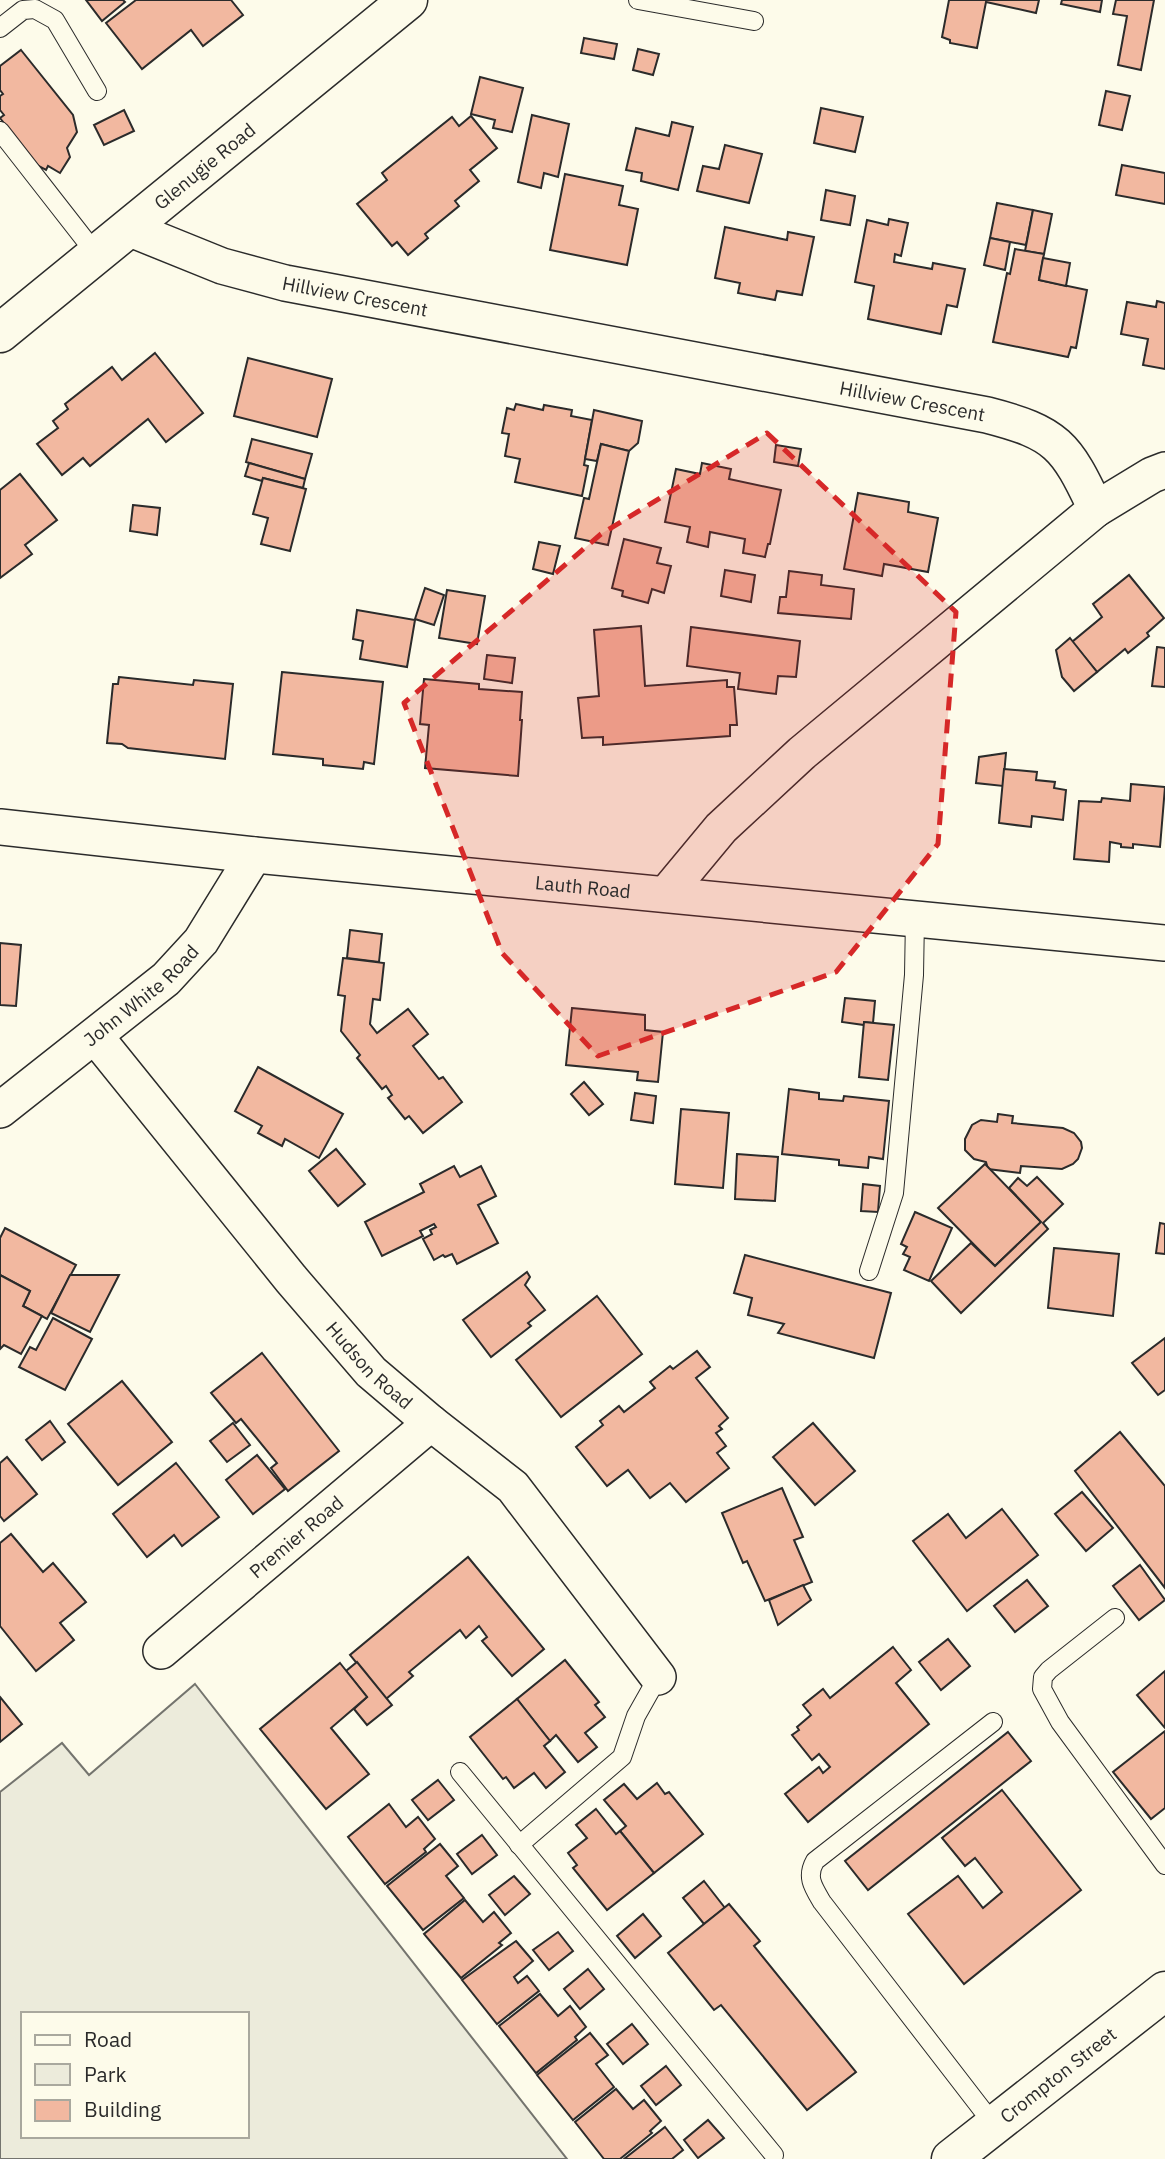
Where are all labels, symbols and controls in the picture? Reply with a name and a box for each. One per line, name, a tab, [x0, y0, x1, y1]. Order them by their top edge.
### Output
street label: Glenugie Road	[149, 118, 260, 215]
street label: Hillview Crescent	[280, 271, 430, 322]
street label: Hillview Crescent	[838, 376, 987, 426]
street label: Lauth Road	[534, 870, 632, 903]
street label: John White Road	[79, 940, 204, 1051]
street label: Hudson Road	[321, 1316, 418, 1414]
street label: Premier Road	[244, 1490, 348, 1583]
legend	[21, 2012, 248, 2138]
street label: Crompton Street	[995, 2022, 1121, 2128]
text: Road	[84, 2025, 132, 2053]
text: Park	[84, 2060, 127, 2088]
text: Building	[84, 2095, 161, 2123]

